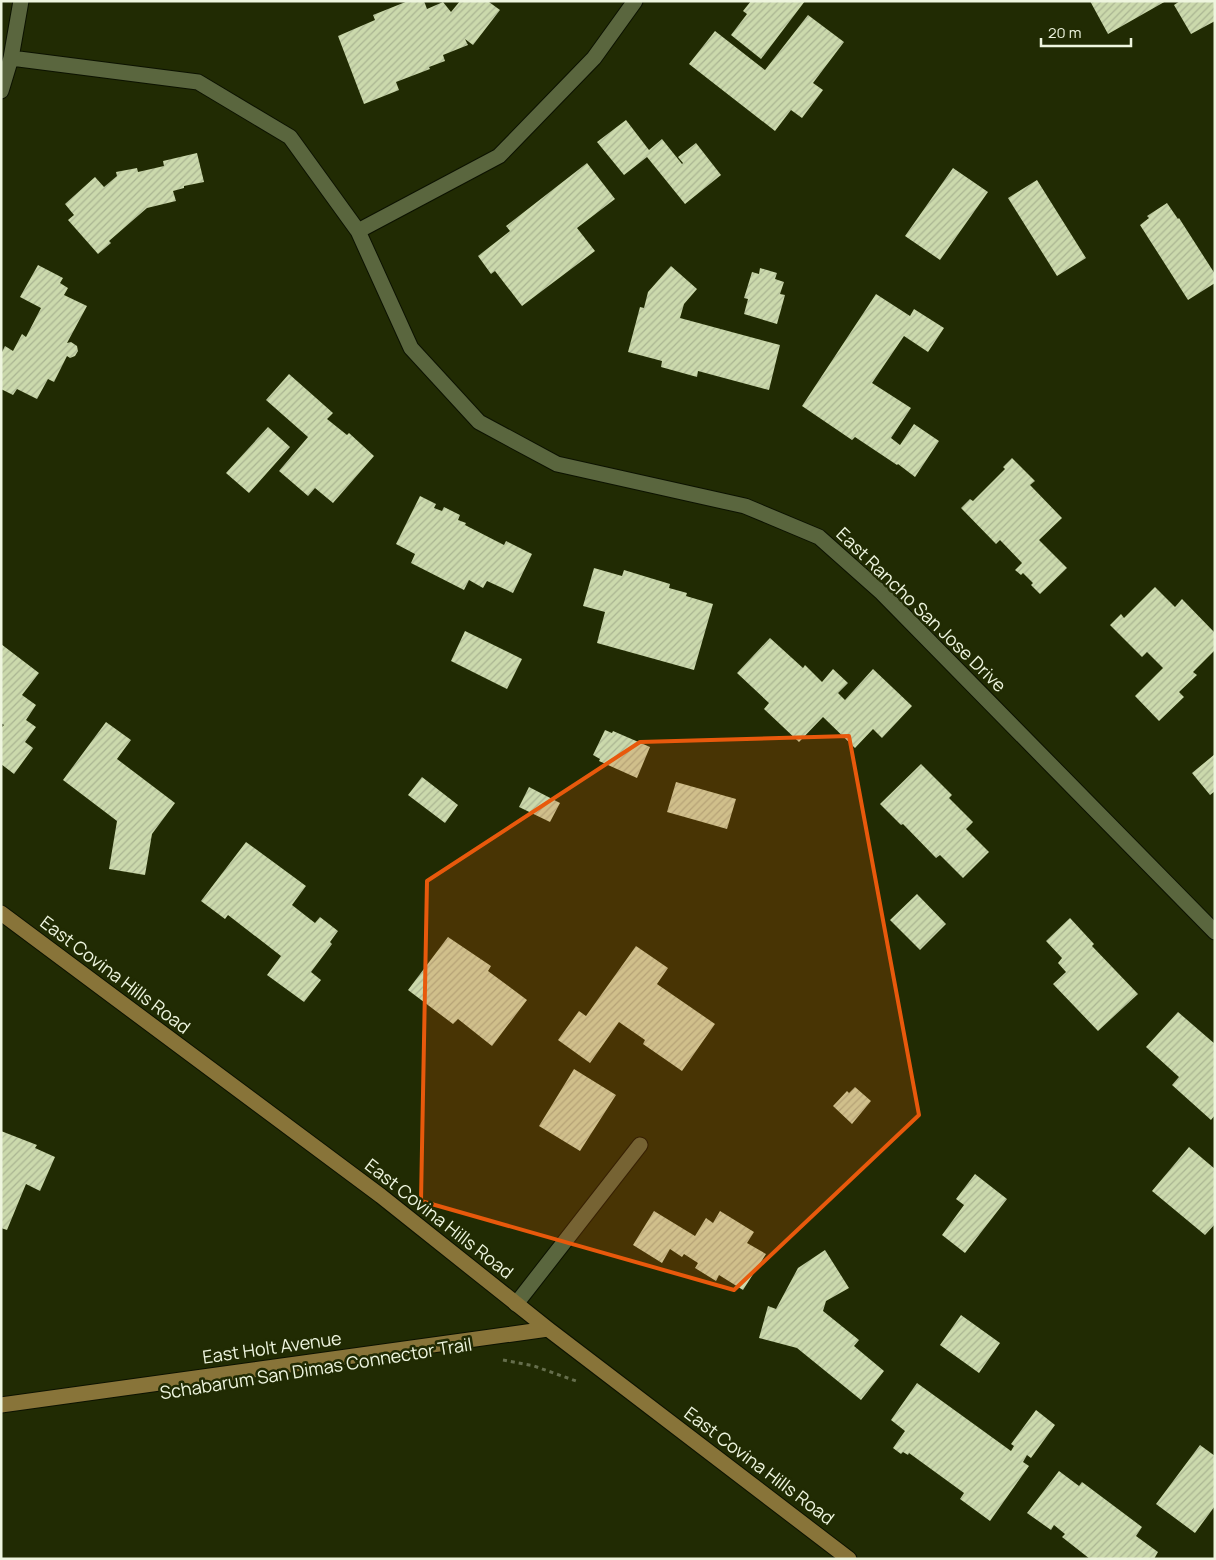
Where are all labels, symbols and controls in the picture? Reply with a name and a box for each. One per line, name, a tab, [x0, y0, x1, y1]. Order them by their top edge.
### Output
scale bar	[1041, 15, 1131, 47]
text: 20 m	[1048, 22, 1081, 43]
street label: East Rancho San Jose Drive	[832, 522, 1012, 697]
street label: East Covina Hills Road	[36, 910, 195, 1039]
street label: East Covina Hills Road	[361, 1153, 519, 1284]
street label: East Holt Avenue	[201, 1325, 343, 1369]
street label: Schabarum San Dimas Connector Trail	[158, 1331, 474, 1405]
street label: East Covina Hills Road	[680, 1401, 839, 1530]

